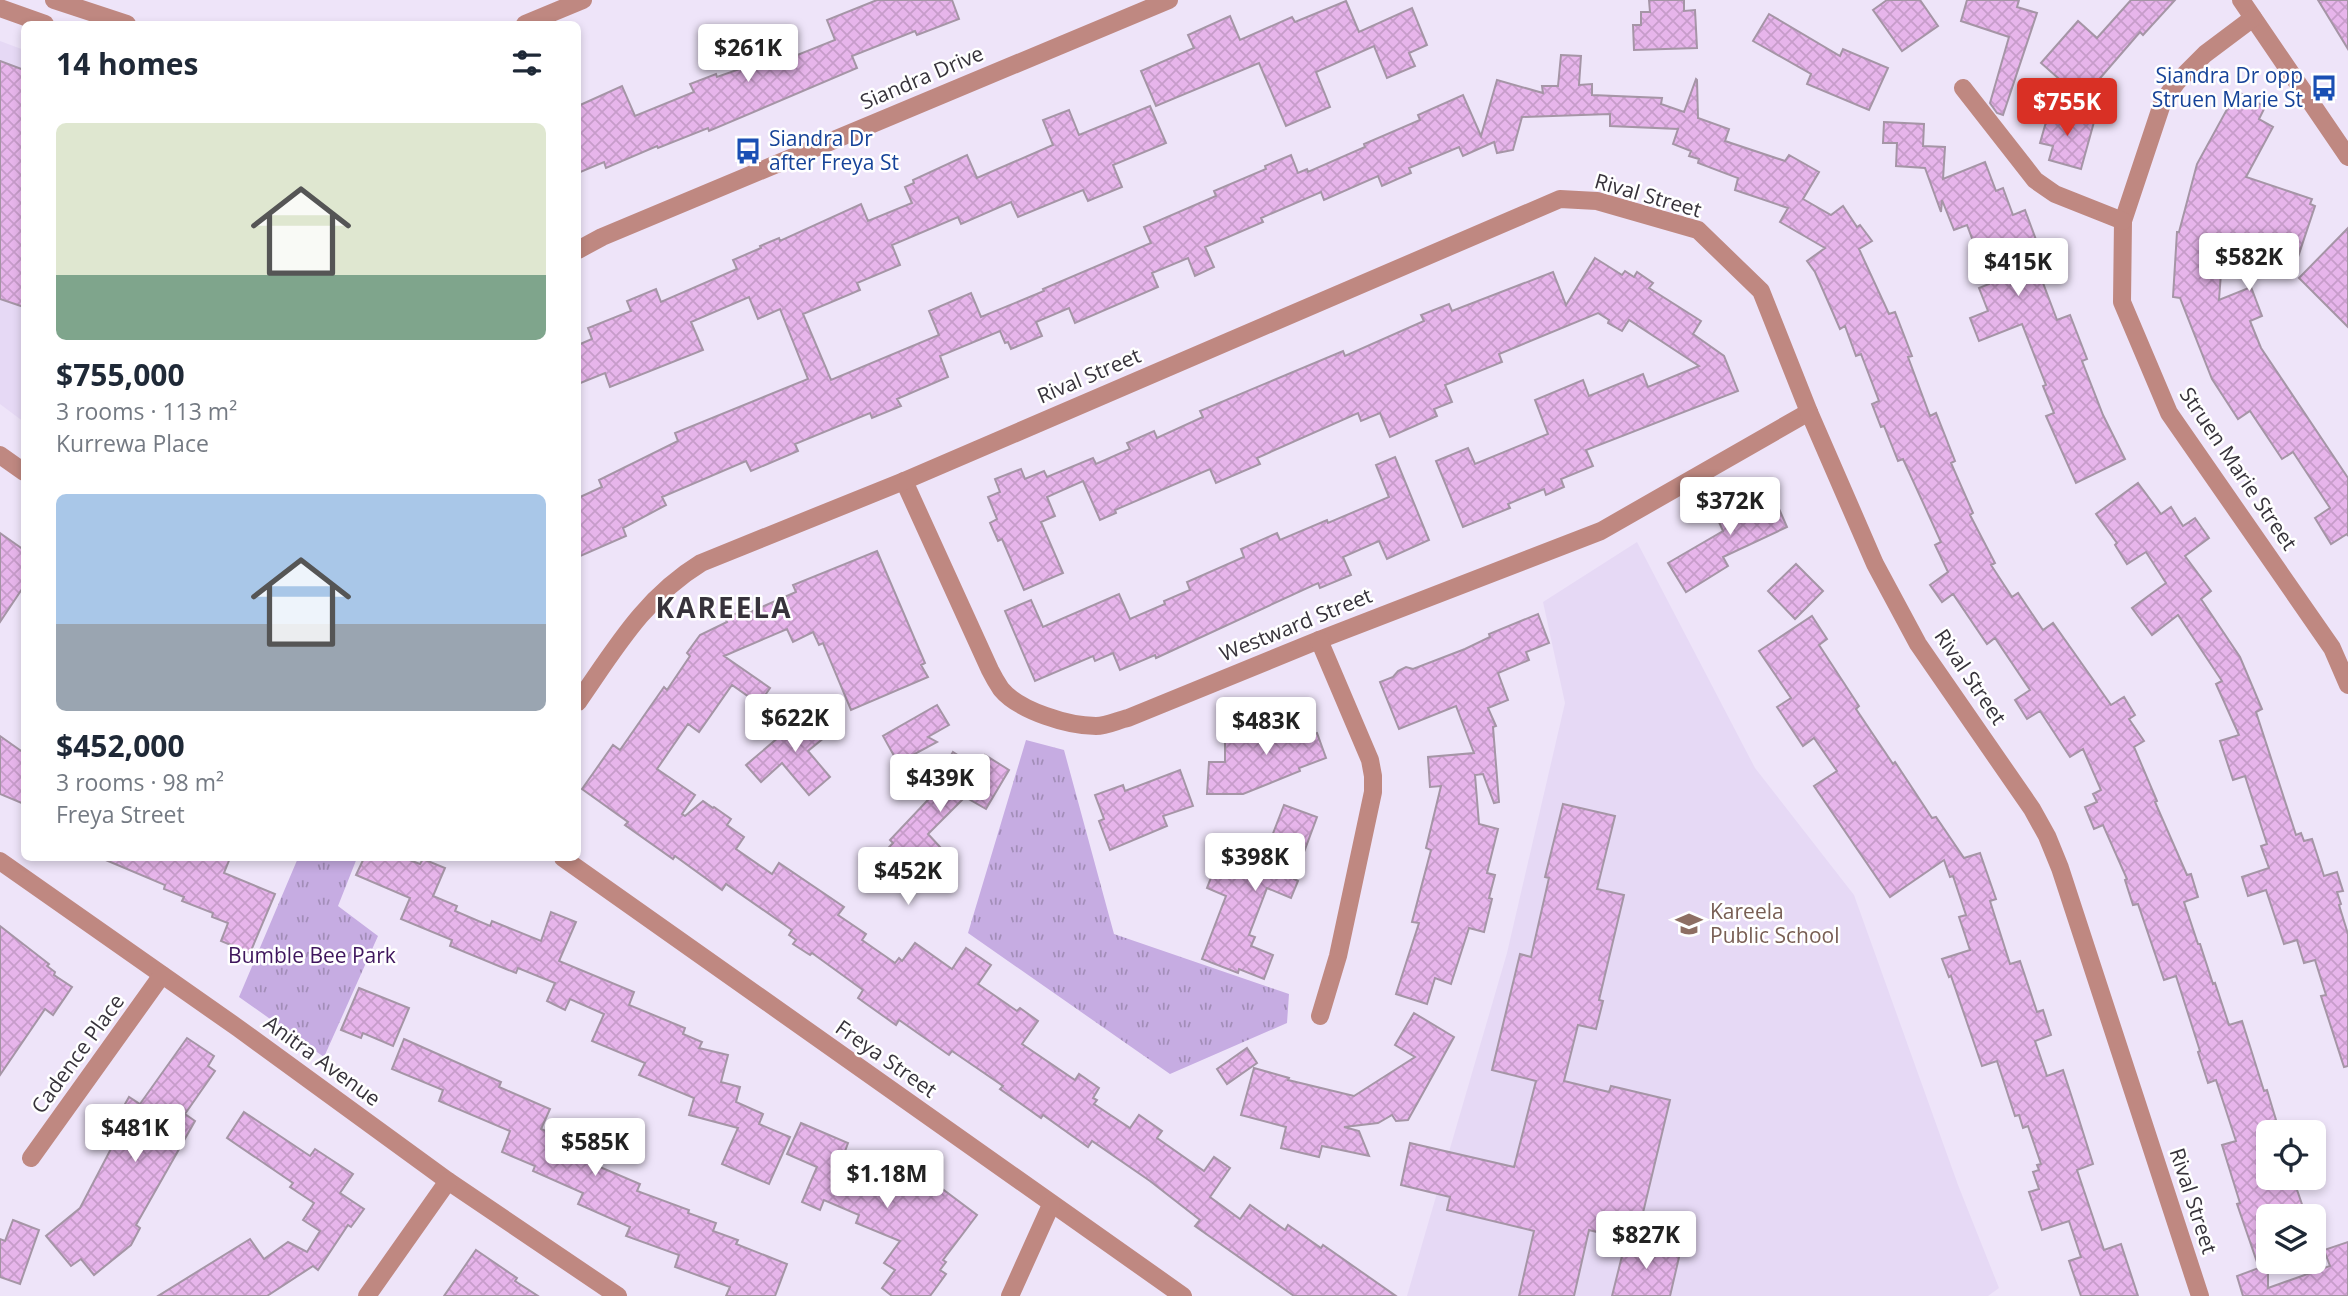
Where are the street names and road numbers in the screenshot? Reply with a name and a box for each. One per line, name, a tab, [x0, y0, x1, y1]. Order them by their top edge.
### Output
street label: Siandra Drive	[856, 39, 988, 116]
street label: Rival Street	[1592, 166, 1705, 224]
street label: Rival Street	[1033, 341, 1145, 409]
street label: Struen Marie Street	[2174, 381, 2304, 555]
street label: Westward Street	[1215, 581, 1376, 667]
street label: Rival Street	[1929, 623, 2013, 730]
street label: Cadence Place	[24, 988, 130, 1119]
street label: Anitra Avenue	[259, 1008, 387, 1112]
street label: Freya Street	[830, 1013, 943, 1103]
street label: Rival Street	[2164, 1144, 2224, 1257]

